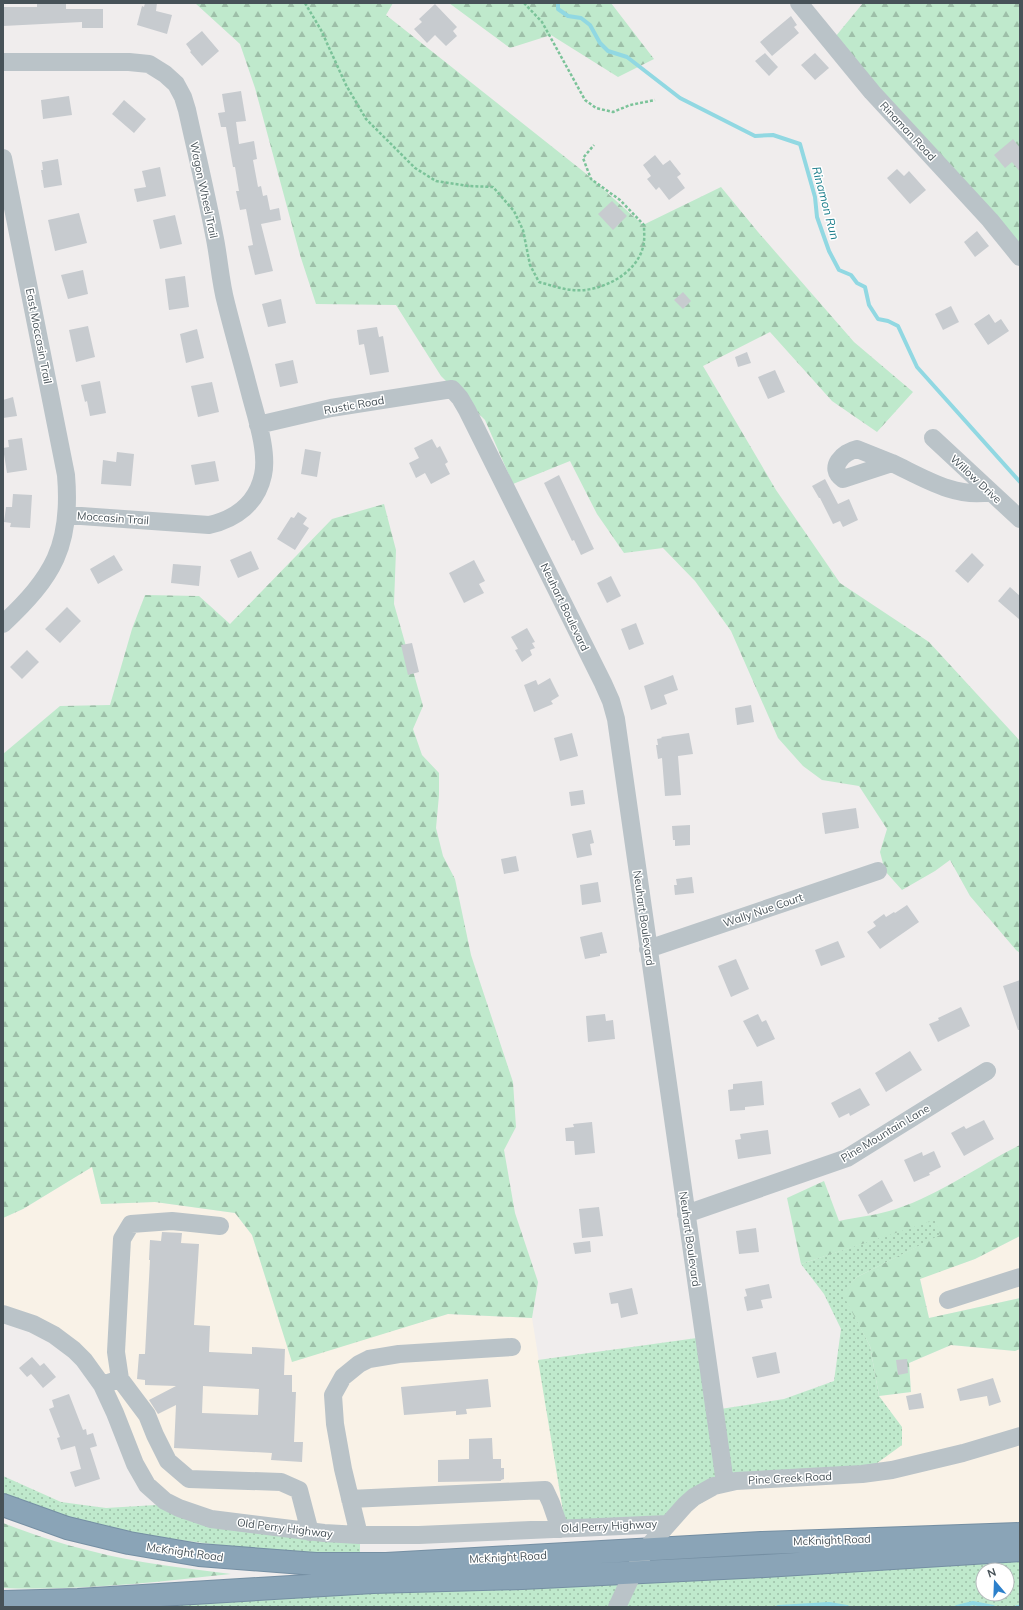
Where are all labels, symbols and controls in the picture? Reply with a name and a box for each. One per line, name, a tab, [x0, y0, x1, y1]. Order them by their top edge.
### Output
street label: Rinaman Road	[877, 98, 939, 164]
street label: Wagon Wheel Trail	[187, 141, 221, 239]
water label: Rinamon Run	[809, 165, 843, 241]
street label: East Moccasin Trail	[23, 287, 55, 385]
street label: Rustic Road	[323, 393, 385, 417]
street label: Willow Drive	[947, 452, 1005, 506]
street label: Moccasin Trail	[77, 509, 149, 527]
street label: Neuhart Boulevard	[538, 561, 592, 653]
street label: Neuhart Boulevard	[630, 869, 658, 967]
street label: Wally Nue Court	[721, 890, 805, 930]
street label: Pine Mountain Lane	[838, 1101, 932, 1165]
street label: Neuhart Boulevard	[676, 1190, 704, 1288]
street label: Pine Creek Road	[748, 1469, 832, 1487]
street label: Old Perry Highway	[236, 1515, 334, 1541]
street label: Old Perry Highway	[560, 1516, 658, 1536]
street label: McKnight Road	[793, 1532, 871, 1548]
street label: McKnight Road	[146, 1540, 224, 1564]
street label: McKnight Road	[469, 1548, 547, 1566]
north arrow	[975, 1562, 1015, 1602]
text: N	[986, 1565, 998, 1581]

